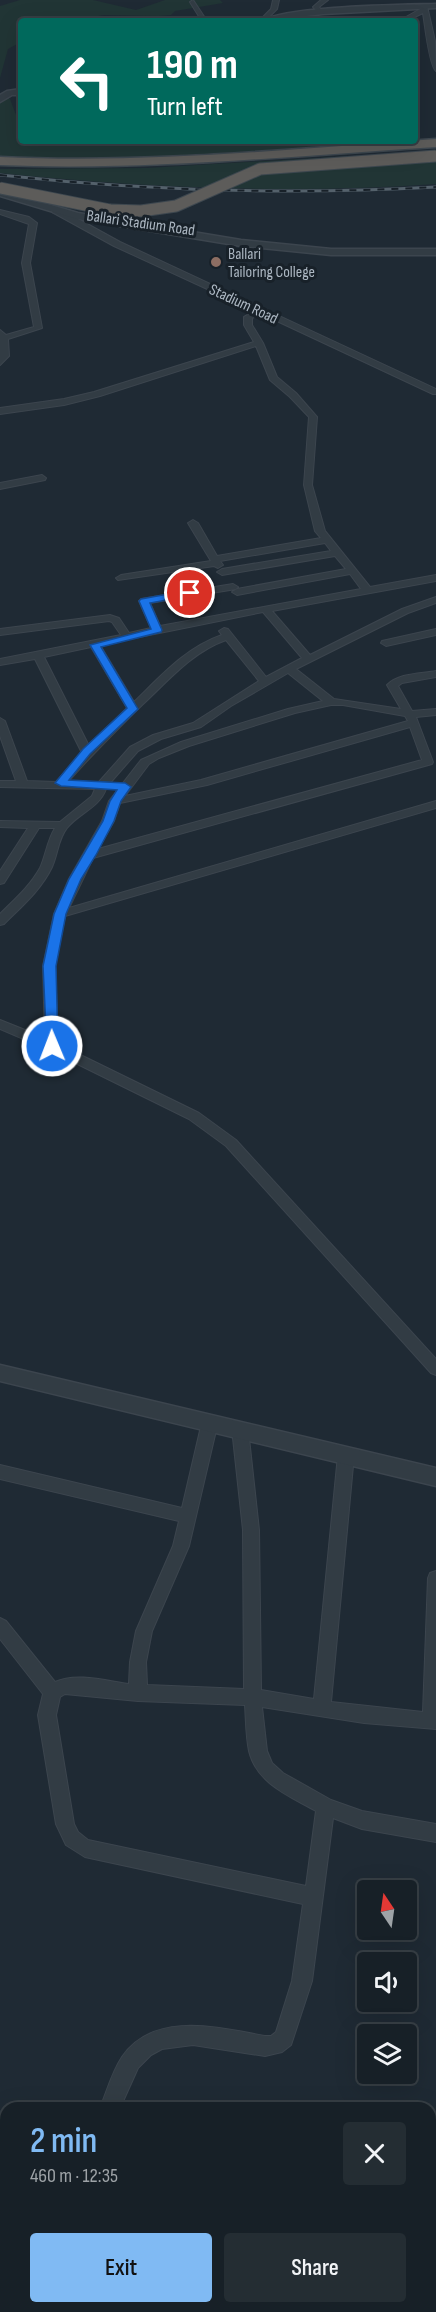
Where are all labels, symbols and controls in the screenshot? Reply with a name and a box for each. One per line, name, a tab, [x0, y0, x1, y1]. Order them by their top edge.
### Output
text: 190 m	[147, 40, 238, 91]
icon: left	[48, 42, 126, 120]
text: Turn left	[147, 91, 223, 123]
street label: Ballari Stadium Road	[85, 206, 196, 240]
place label: Ballari Tailoring College	[228, 245, 315, 282]
marker: Ballari Tailoring College	[209, 255, 223, 269]
street label: Stadium Road	[206, 280, 281, 329]
pin	[164, 567, 215, 618]
icon: arrive	[173, 576, 206, 609]
position arrow	[20, 1014, 84, 1078]
north arrow	[357, 1880, 417, 1940]
map controls	[357, 1880, 417, 2084]
button: sound	[357, 1952, 417, 2012]
button: layers	[357, 2024, 417, 2084]
text: 2 min	[30, 2120, 97, 2163]
button: close	[343, 2122, 406, 2185]
text: 460 m · 12:35	[30, 2164, 118, 2188]
button: Exit	[30, 2233, 212, 2302]
button: Share	[224, 2233, 406, 2302]

